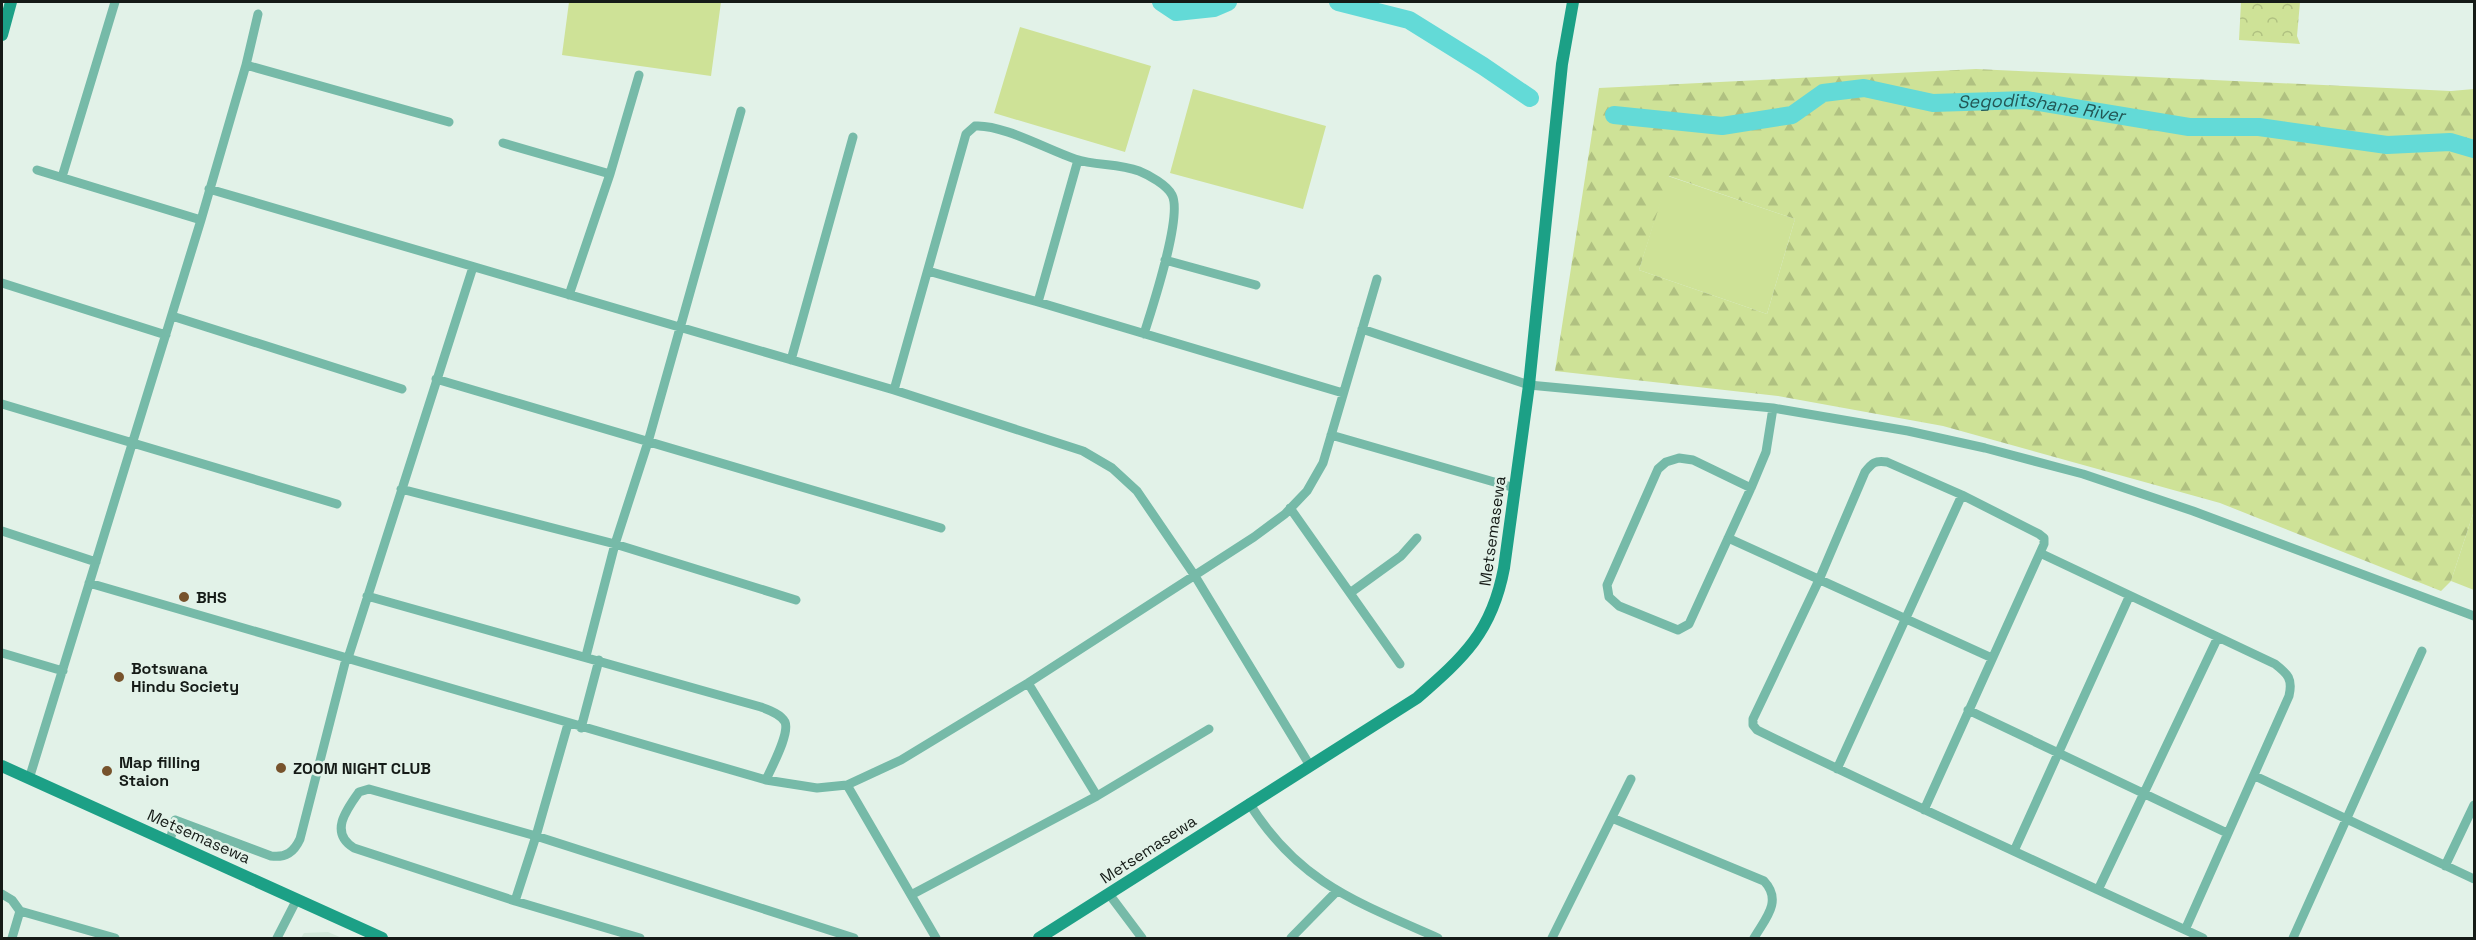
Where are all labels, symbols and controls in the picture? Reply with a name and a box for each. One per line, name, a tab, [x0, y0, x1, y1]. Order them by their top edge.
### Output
water label: Segoditshane River	[1957, 88, 2129, 128]
street label: Metsemasewa	[1474, 475, 1511, 587]
place label: BHS	[196, 587, 227, 608]
marker: BHS	[177, 590, 191, 604]
place label: Botswana Hindu Society	[131, 658, 239, 697]
marker: Botswana Hindu Society	[112, 670, 126, 684]
place label: Map filling Staion	[119, 752, 200, 791]
place label: ZOOM NIGHT CLUB	[293, 758, 431, 779]
marker: ZOOM NIGHT CLUB	[274, 761, 288, 775]
marker: Map filling Staion	[100, 764, 114, 778]
street label: Metsemasewa	[144, 804, 254, 869]
street label: Metsemasewa	[1096, 810, 1200, 888]

